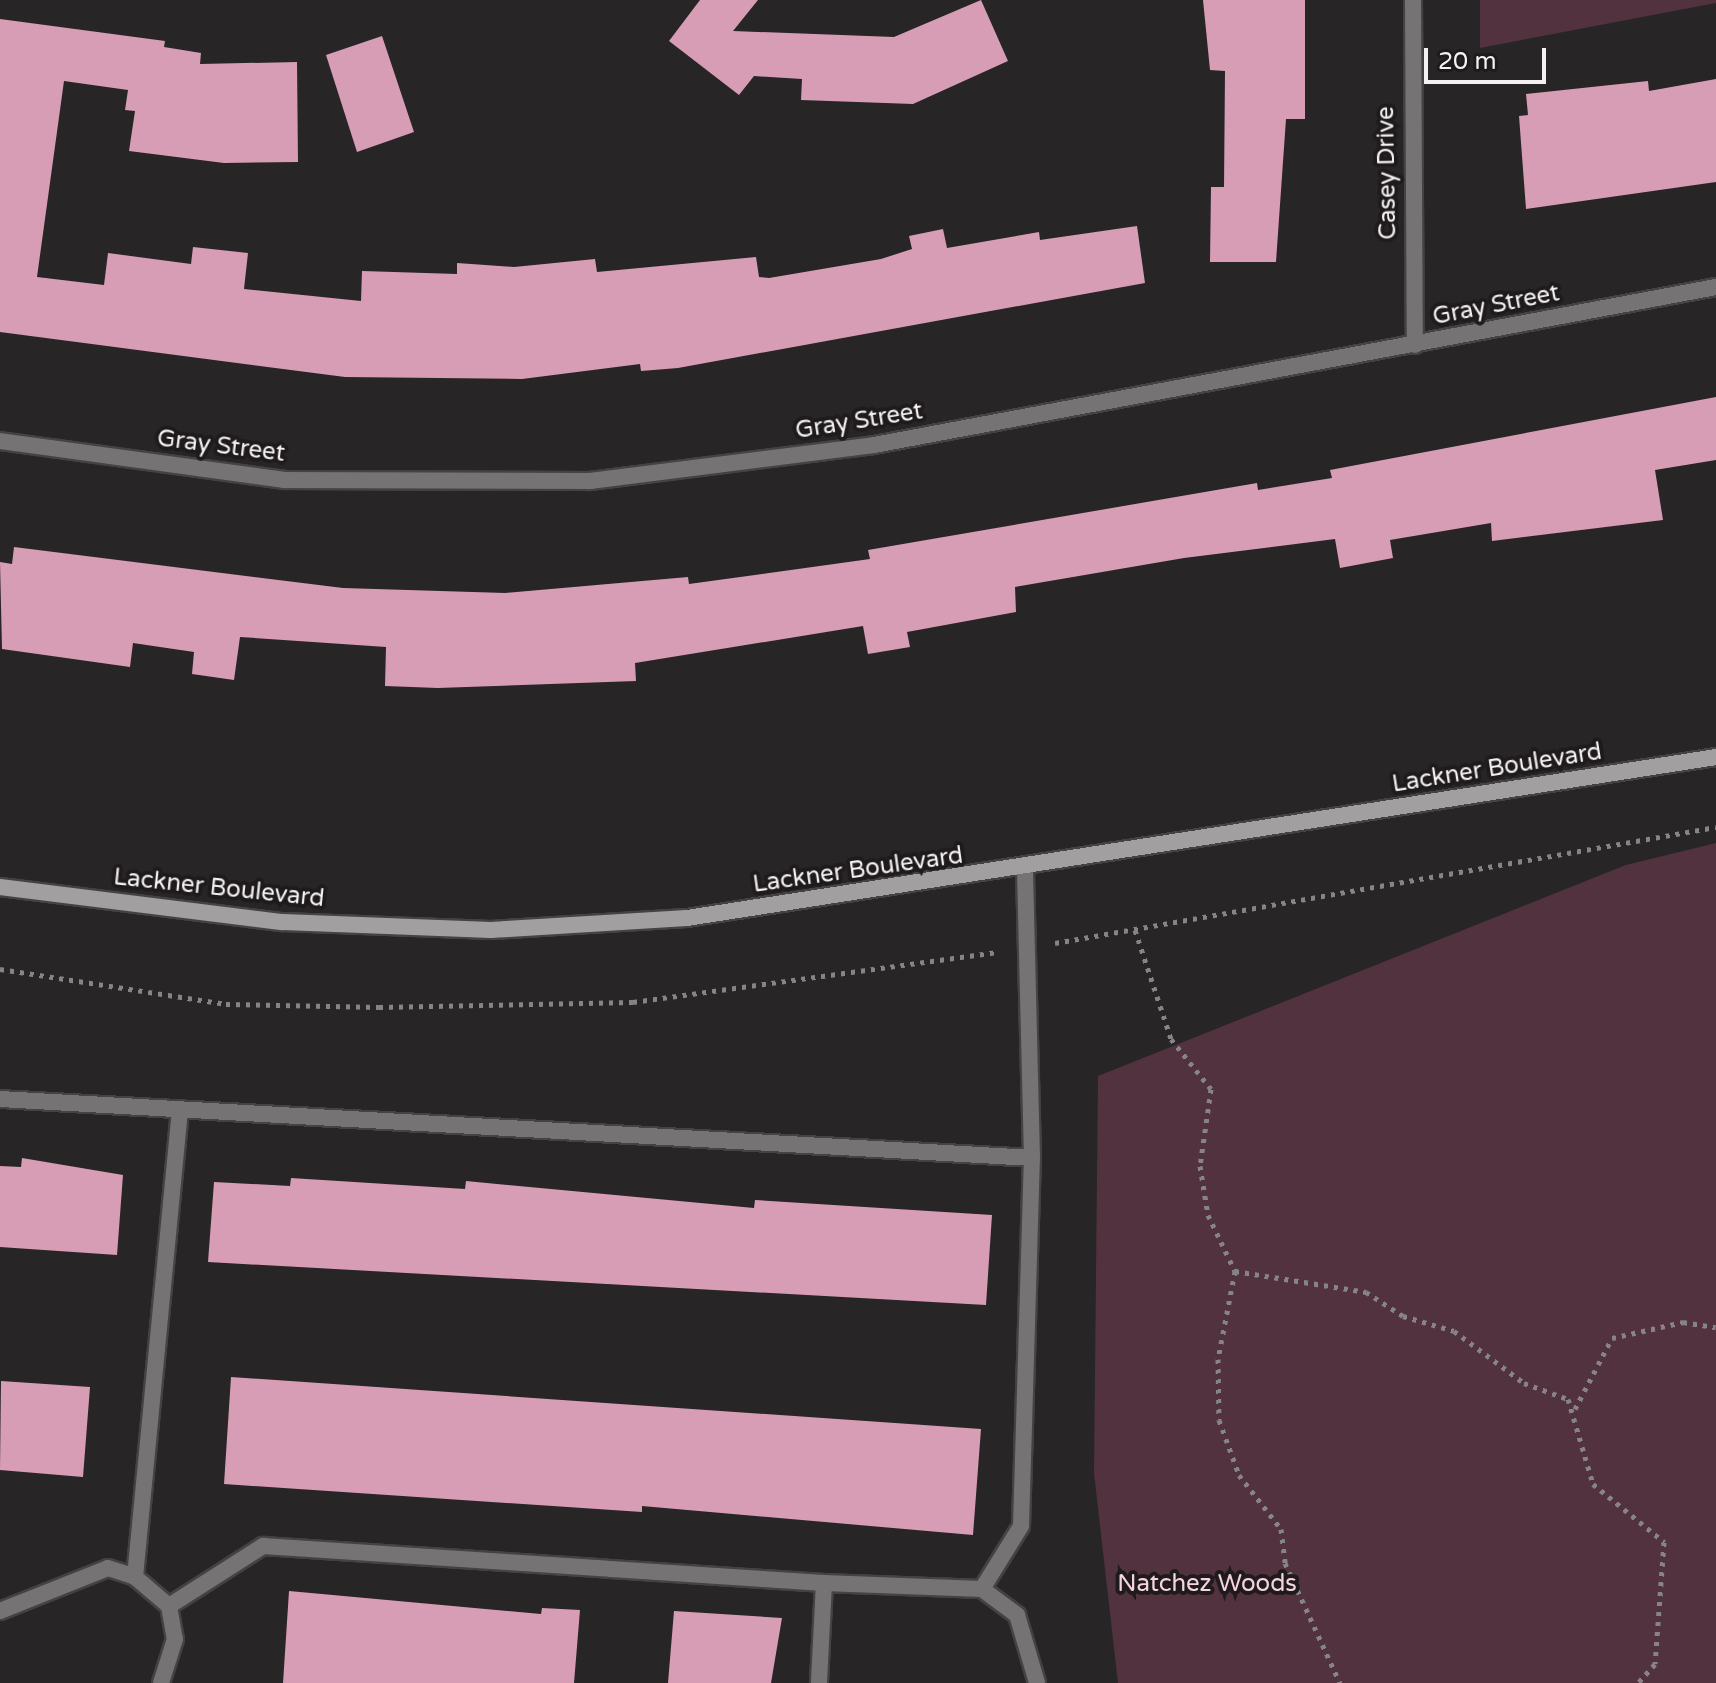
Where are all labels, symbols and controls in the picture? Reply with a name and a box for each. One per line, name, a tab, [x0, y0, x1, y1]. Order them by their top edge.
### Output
scale bar	[1428, 32, 1550, 82]
text: 20 m	[1438, 47, 1496, 76]
street label: Casey Drive	[1371, 106, 1403, 240]
street label: Gray Street	[1430, 279, 1562, 331]
street label: Gray Street	[793, 397, 925, 445]
street label: Gray Street	[156, 424, 286, 468]
street label: Lackner Boulevard	[1390, 737, 1604, 799]
street label: Lackner Boulevard	[751, 841, 965, 899]
street label: Lackner Boulevard	[112, 863, 326, 913]
park label: Natchez Woods	[1117, 1570, 1297, 1598]

